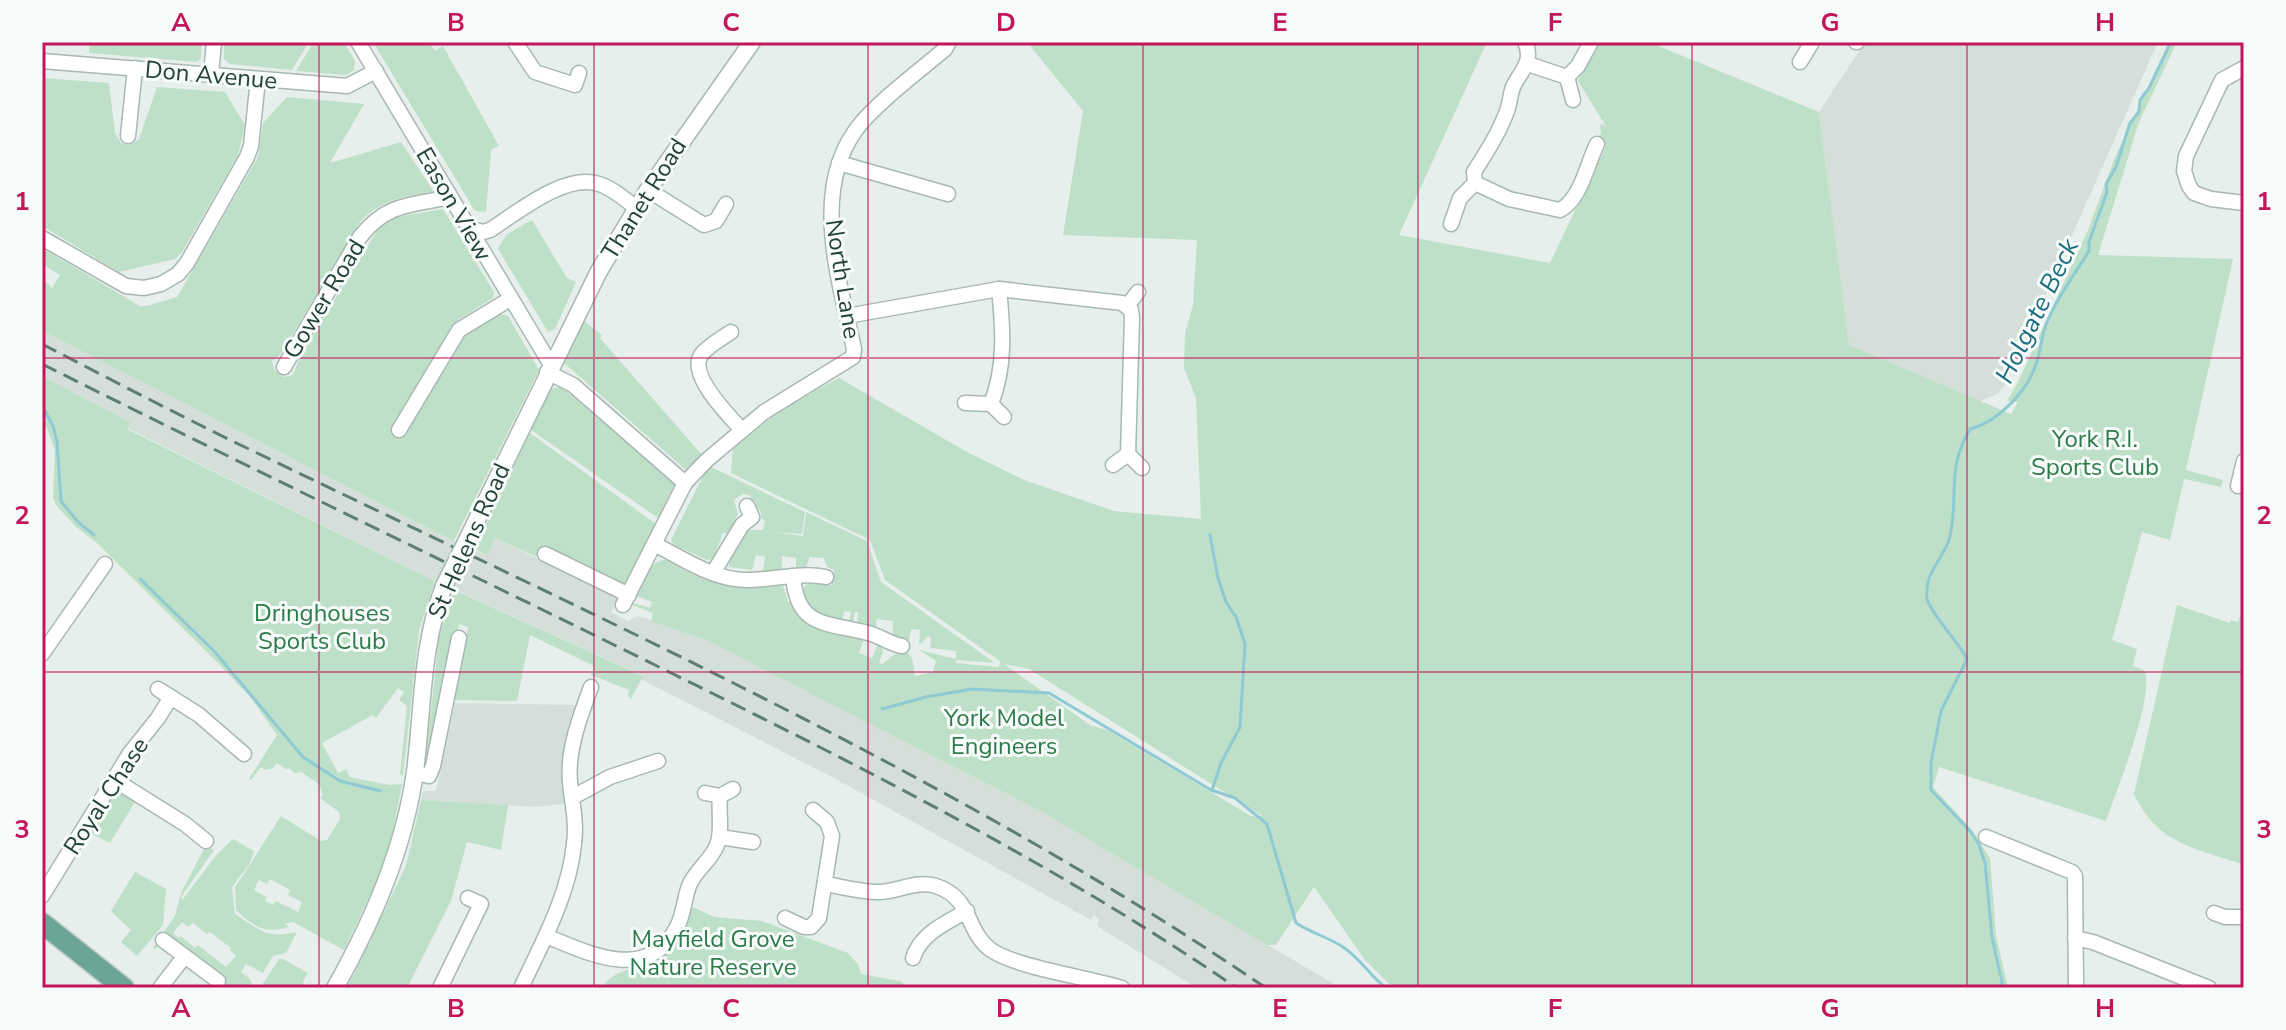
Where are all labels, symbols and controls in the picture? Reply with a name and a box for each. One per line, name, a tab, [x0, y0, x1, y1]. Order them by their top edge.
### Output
text: A	[171, 5, 191, 40]
text: B	[447, 5, 465, 40]
text: C	[722, 5, 740, 40]
text: D	[996, 5, 1016, 40]
text: E	[1272, 5, 1288, 40]
text: F	[1548, 5, 1562, 40]
text: G	[1820, 5, 1840, 40]
text: H	[2095, 5, 2115, 40]
street label: Don Avenue	[144, 53, 278, 97]
street label: Thanet Road	[594, 132, 694, 266]
street label: Eason View	[409, 141, 499, 267]
text: 1	[14, 184, 30, 219]
text: 1	[2256, 184, 2272, 219]
street label: North Lane	[818, 217, 868, 341]
water label: Holgate Beck	[1987, 232, 2088, 389]
street label: Gower Road	[276, 233, 372, 365]
park label: York R.I. Sports Club	[2031, 423, 2159, 483]
street label: St Helens Road	[420, 458, 518, 624]
text: 2	[14, 498, 30, 533]
text: 2	[2256, 498, 2272, 533]
park label: Dringhouses Sports Club	[254, 597, 390, 657]
park label: York Model Engineers	[943, 702, 1064, 762]
street label: Royal Chase	[56, 731, 156, 861]
text: 3	[14, 812, 30, 847]
text: 3	[2256, 812, 2272, 847]
park label: Mayfield Grove Nature Reserve	[630, 923, 796, 983]
text: A	[171, 991, 191, 1026]
text: B	[447, 991, 465, 1026]
text: C	[722, 991, 740, 1026]
text: D	[996, 991, 1016, 1026]
text: E	[1272, 991, 1288, 1026]
text: F	[1548, 991, 1562, 1026]
text: G	[1820, 991, 1840, 1026]
text: H	[2095, 991, 2115, 1026]

